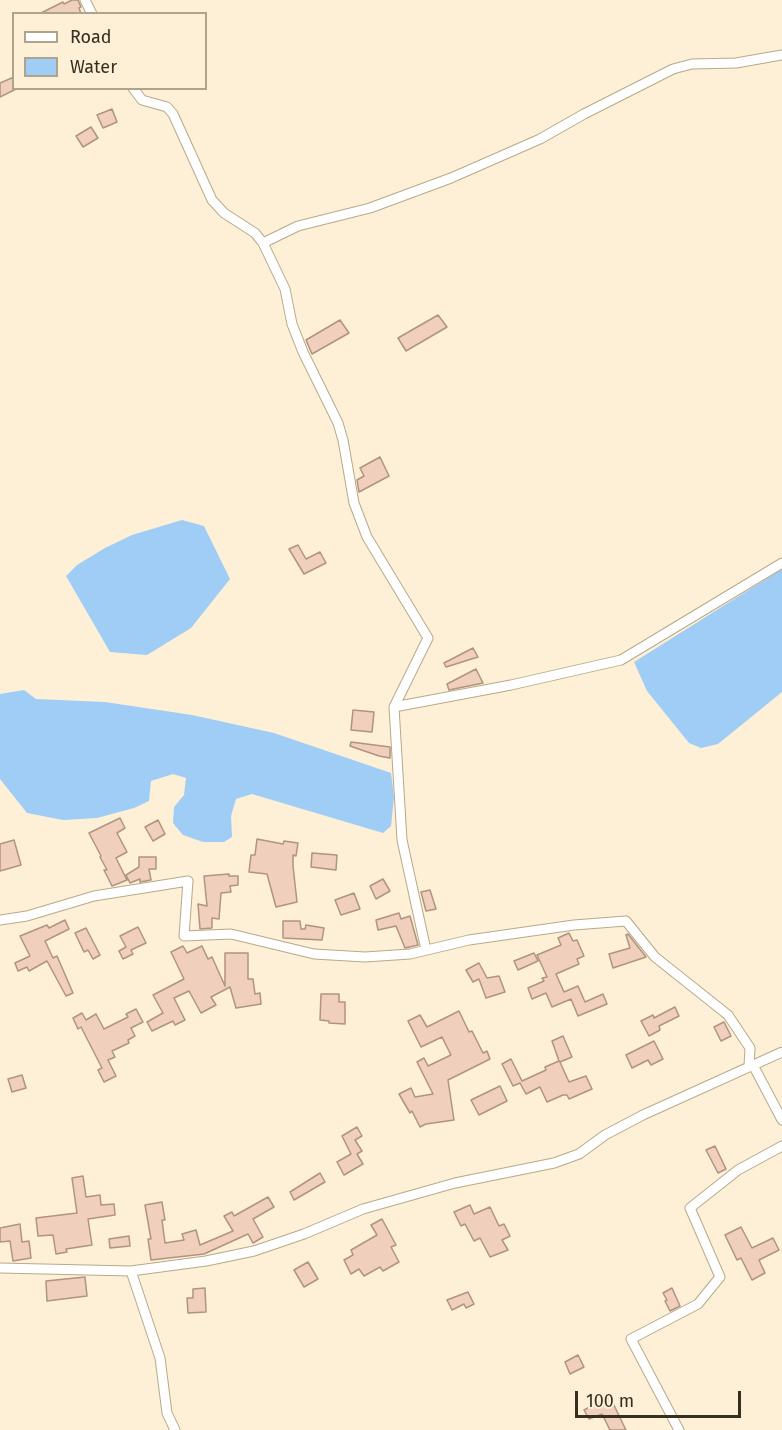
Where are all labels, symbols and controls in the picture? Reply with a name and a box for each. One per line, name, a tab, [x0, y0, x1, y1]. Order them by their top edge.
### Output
legend	[12, 12, 207, 90]
text: Road	[70, 26, 112, 48]
text: Water	[70, 56, 117, 78]
scale bar	[578, 1379, 744, 1417]
text: 100 m	[586, 1390, 634, 1412]

